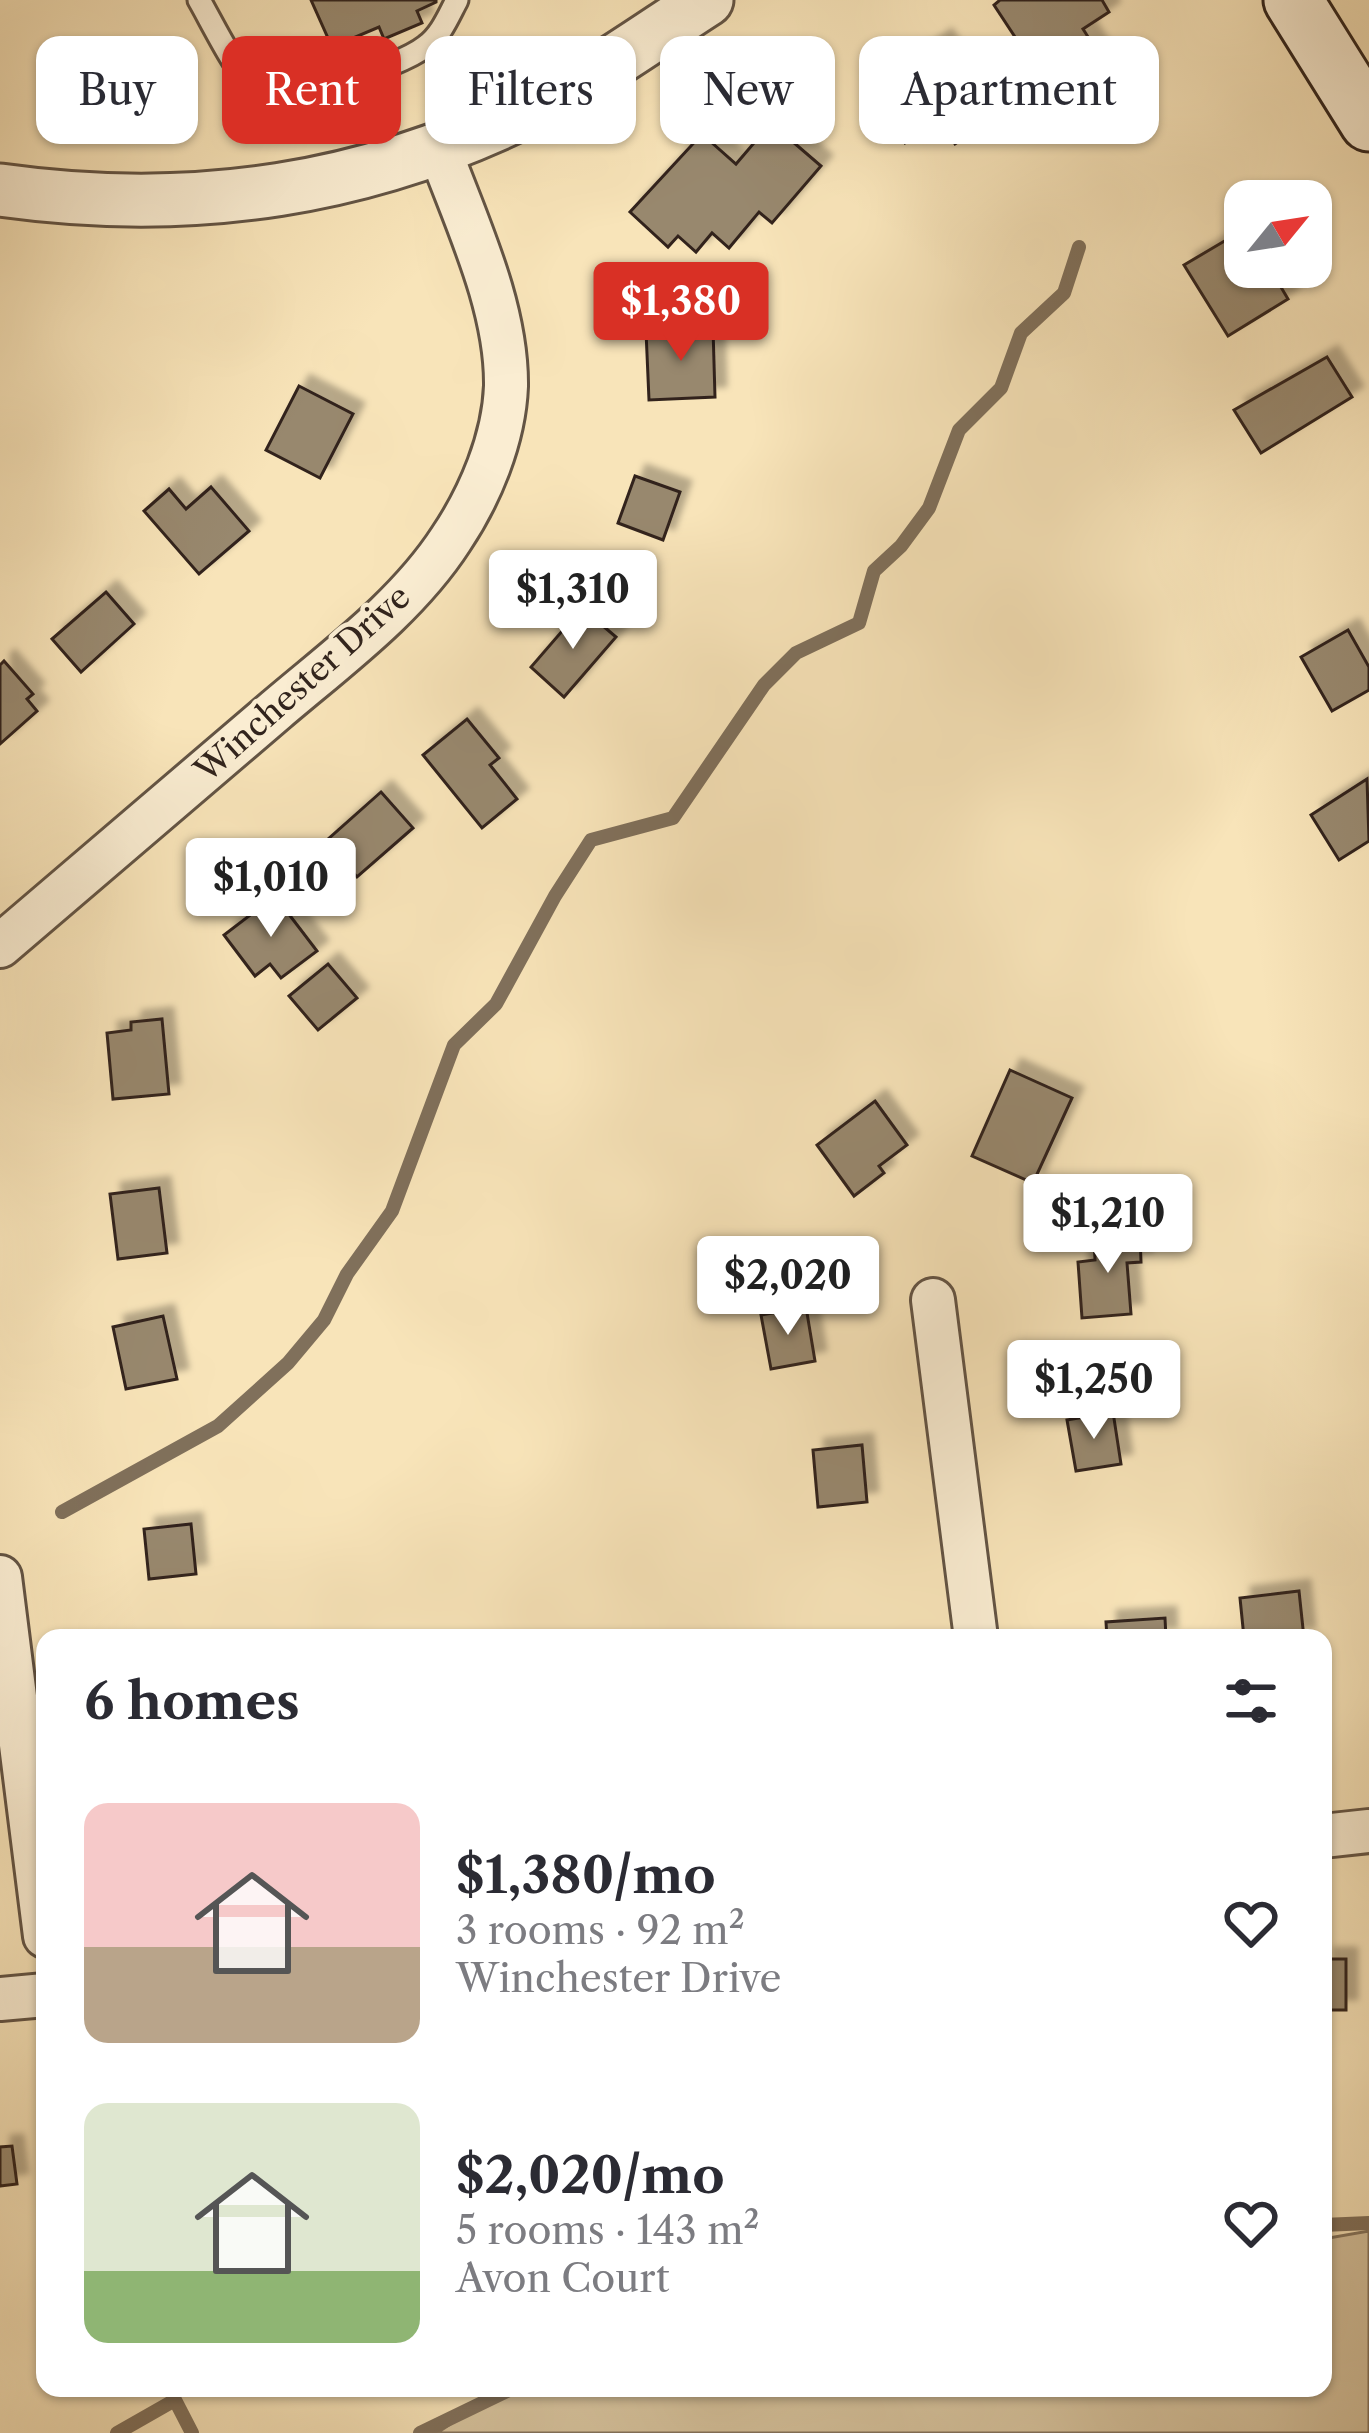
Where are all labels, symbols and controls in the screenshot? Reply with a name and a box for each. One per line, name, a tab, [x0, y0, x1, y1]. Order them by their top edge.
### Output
chip: Buy	[36, 36, 198, 144]
chip: Rent	[222, 36, 401, 144]
chip: Filters	[425, 36, 636, 144]
chip: New	[660, 36, 835, 144]
chip: Apartment	[859, 36, 1159, 144]
north arrow	[1224, 180, 1332, 288]
map controls	[1224, 180, 1332, 288]
pin: $1,380	[583, 262, 779, 364]
text: $1,380	[621, 277, 741, 325]
pin: $1,310	[475, 550, 671, 652]
text: $1,310	[516, 565, 630, 613]
street label: Winchester Drive	[186, 576, 418, 791]
pin: $1,010	[173, 838, 369, 940]
text: $1,010	[213, 853, 329, 901]
pin: $1,210	[1010, 1174, 1206, 1276]
text: $1,210	[1050, 1189, 1166, 1237]
pin: $2,020	[690, 1236, 886, 1338]
text: $2,020	[724, 1251, 852, 1299]
pin: $1,250	[996, 1340, 1192, 1442]
text: $1,250	[1034, 1355, 1154, 1403]
icon: filters	[1218, 1668, 1284, 1734]
text: 6 homes	[84, 1670, 300, 1732]
text: $1,380/mo	[456, 1844, 716, 1906]
icon: home	[180, 1851, 324, 1995]
icon: heart	[1218, 1890, 1284, 1956]
text: 3 rooms · 92 m²	[456, 1906, 745, 1954]
text: Winchester Drive	[456, 1954, 781, 2002]
text: $2,020/mo	[456, 2144, 725, 2206]
icon: home	[180, 2151, 324, 2295]
icon: heart	[1218, 2190, 1284, 2256]
text: 5 rooms · 143 m²	[456, 2206, 759, 2254]
text: Avon Court	[456, 2254, 669, 2302]

